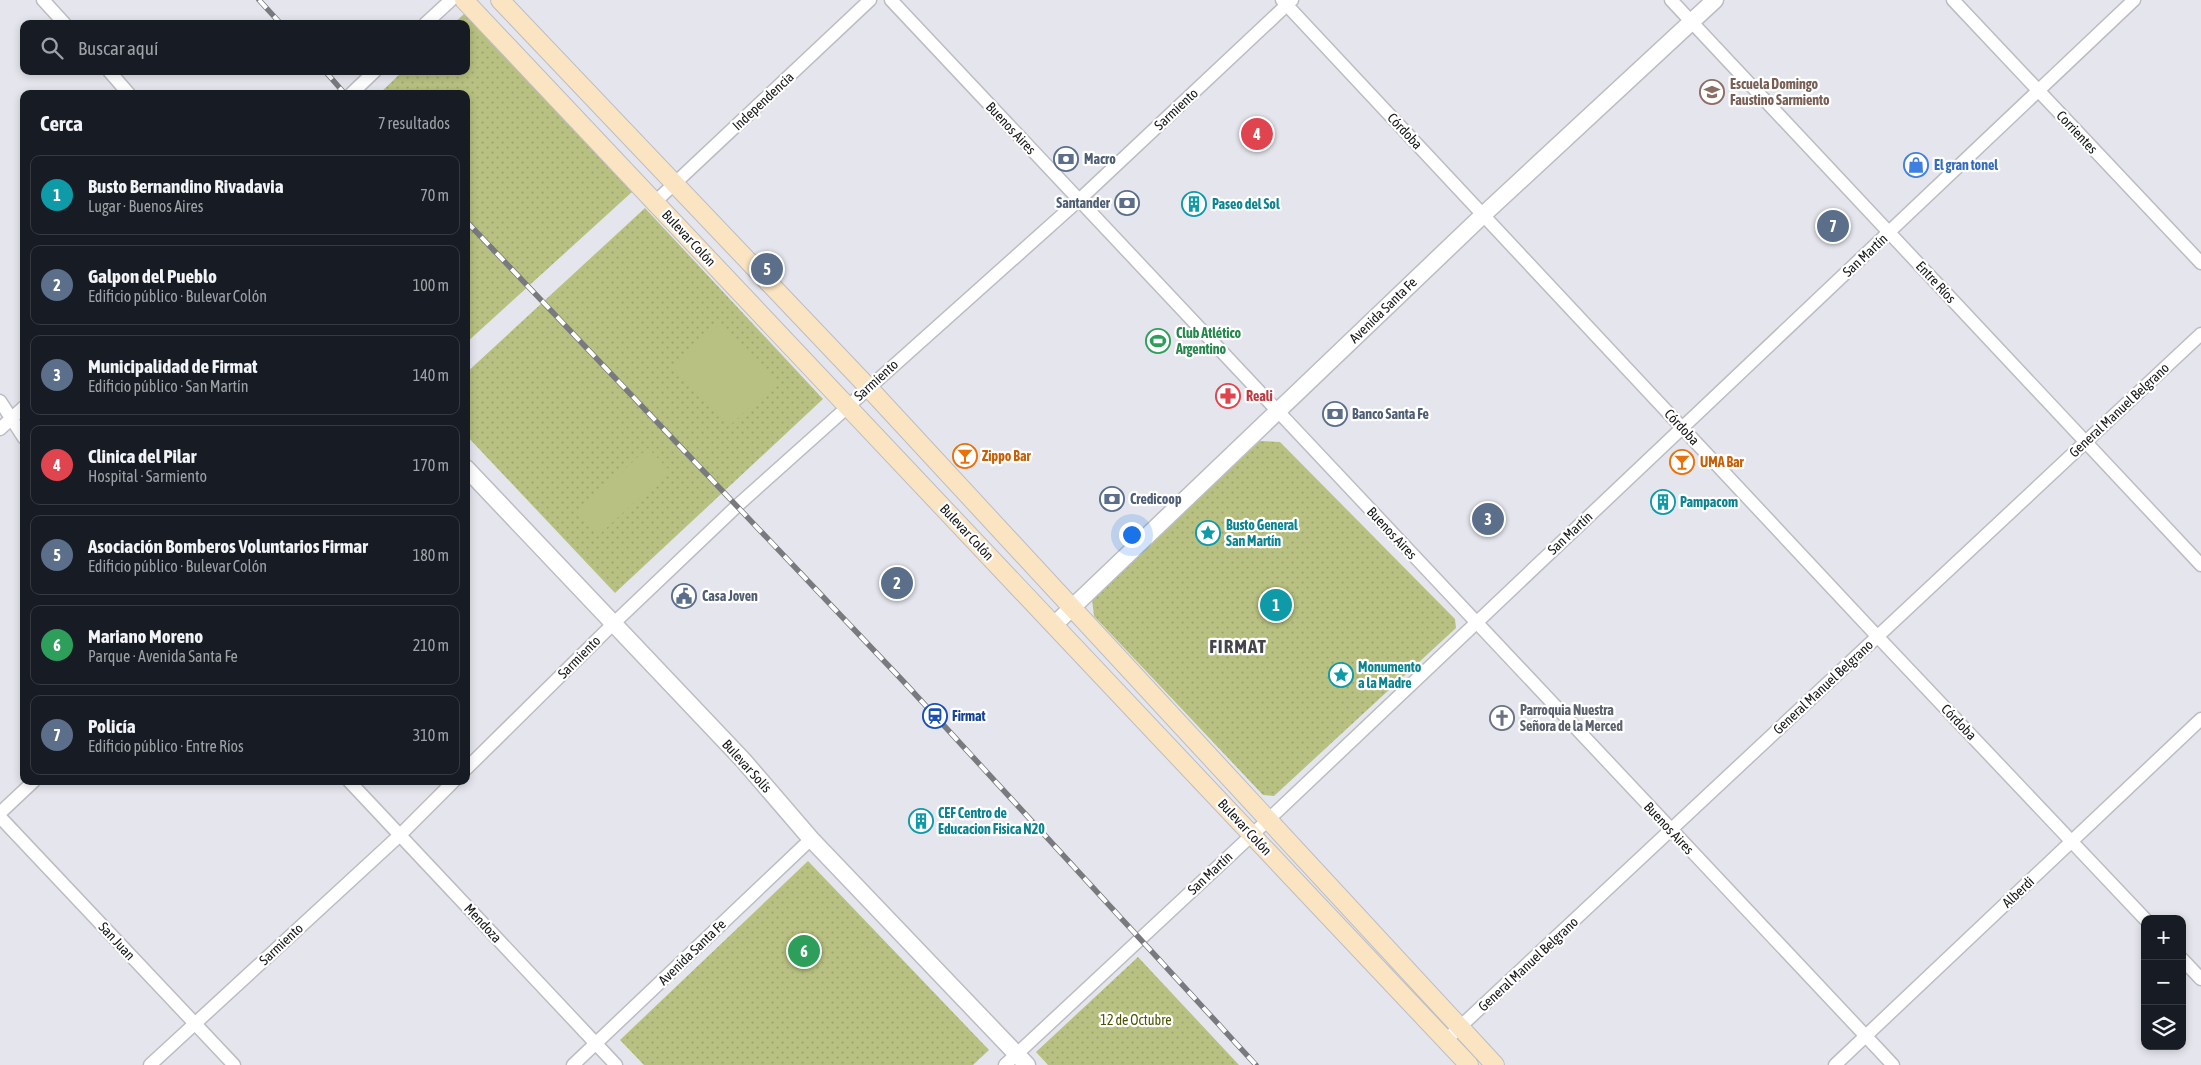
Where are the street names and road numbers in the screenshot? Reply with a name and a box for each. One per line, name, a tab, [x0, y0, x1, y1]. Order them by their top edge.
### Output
street label: Independencia	[729, 69, 797, 133]
street label: Sarmiento	[1151, 85, 1201, 133]
street label: Buenos Aires	[983, 99, 1039, 157]
street label: Corrientes	[2053, 107, 2101, 157]
street label: Córdoba	[1384, 110, 1426, 152]
street label: Bulevar Colón	[659, 207, 719, 269]
street label: San Martín	[1839, 230, 1891, 280]
street label: Entre Ríos	[1913, 258, 1959, 306]
street label: Avenida Santa Fe	[1346, 274, 1420, 346]
street label: Sarmiento	[851, 356, 901, 404]
street label: General Manuel Belgrano	[2066, 360, 2172, 460]
street label: Córdoba	[1661, 406, 1703, 448]
street label: Bulevar Colón	[937, 501, 997, 563]
street label: Buenos Aires	[1364, 504, 1420, 562]
street label: San Martín	[1544, 508, 1596, 558]
street label: Sarmiento	[554, 632, 604, 682]
street label: General Manuel Belgrano	[1770, 637, 1876, 737]
street label: Córdoba	[1938, 701, 1980, 743]
street label: Bulevar Solís	[719, 736, 775, 796]
street label: Bulevar Colón	[1215, 796, 1275, 858]
street label: Buenos Aires	[1641, 799, 1697, 857]
street label: San Martín	[1184, 848, 1236, 898]
street label: Alberdi	[1999, 873, 2037, 911]
street label: Mendoza	[461, 900, 505, 946]
street label: General Manuel Belgrano	[1475, 914, 1581, 1014]
street label: Avenida Santa Fe	[655, 916, 729, 988]
street label: San Juan	[96, 919, 138, 963]
street label: Sarmiento	[256, 920, 306, 968]

